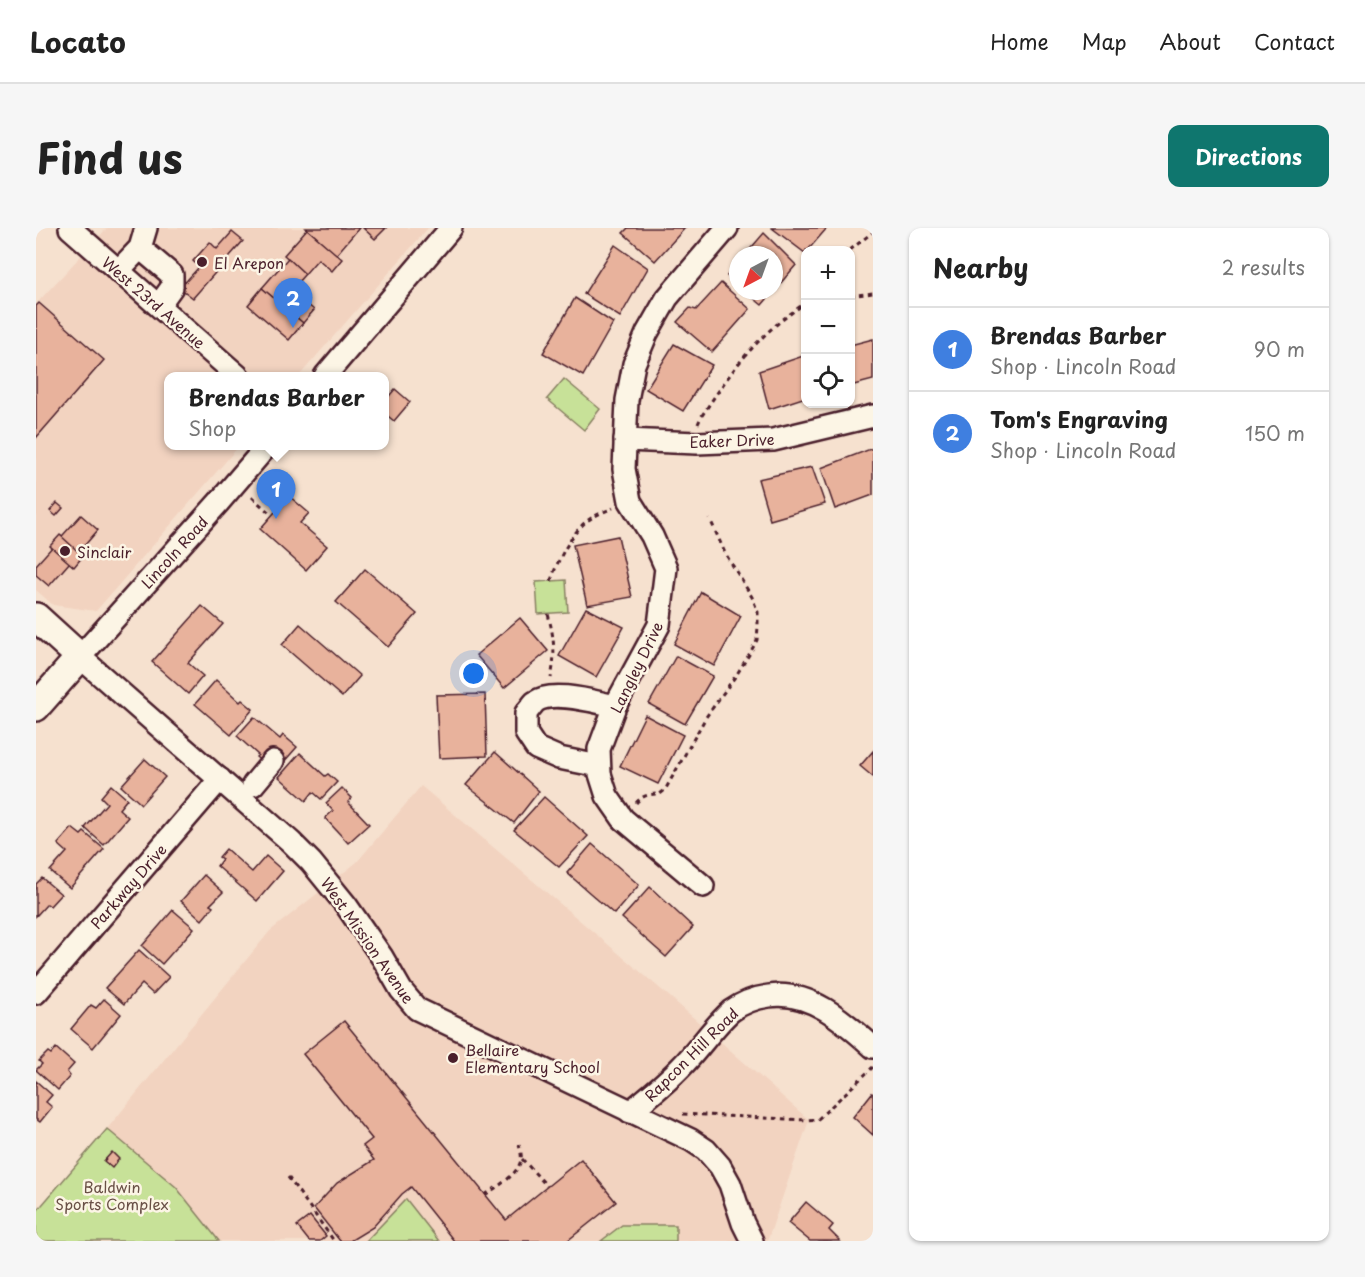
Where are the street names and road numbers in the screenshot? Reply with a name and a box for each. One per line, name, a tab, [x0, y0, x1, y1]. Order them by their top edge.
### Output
street label: West 23rd Avenue	[97, 251, 211, 353]
street label: Eaker Drive	[689, 427, 775, 453]
street label: Lincoln Road	[135, 511, 213, 593]
street label: Langley Drive	[604, 617, 668, 717]
street label: Parkway Drive	[84, 838, 172, 934]
street label: West Mission Avenue	[316, 872, 420, 1008]
street label: Rapcon Hill Road	[639, 1002, 743, 1106]

